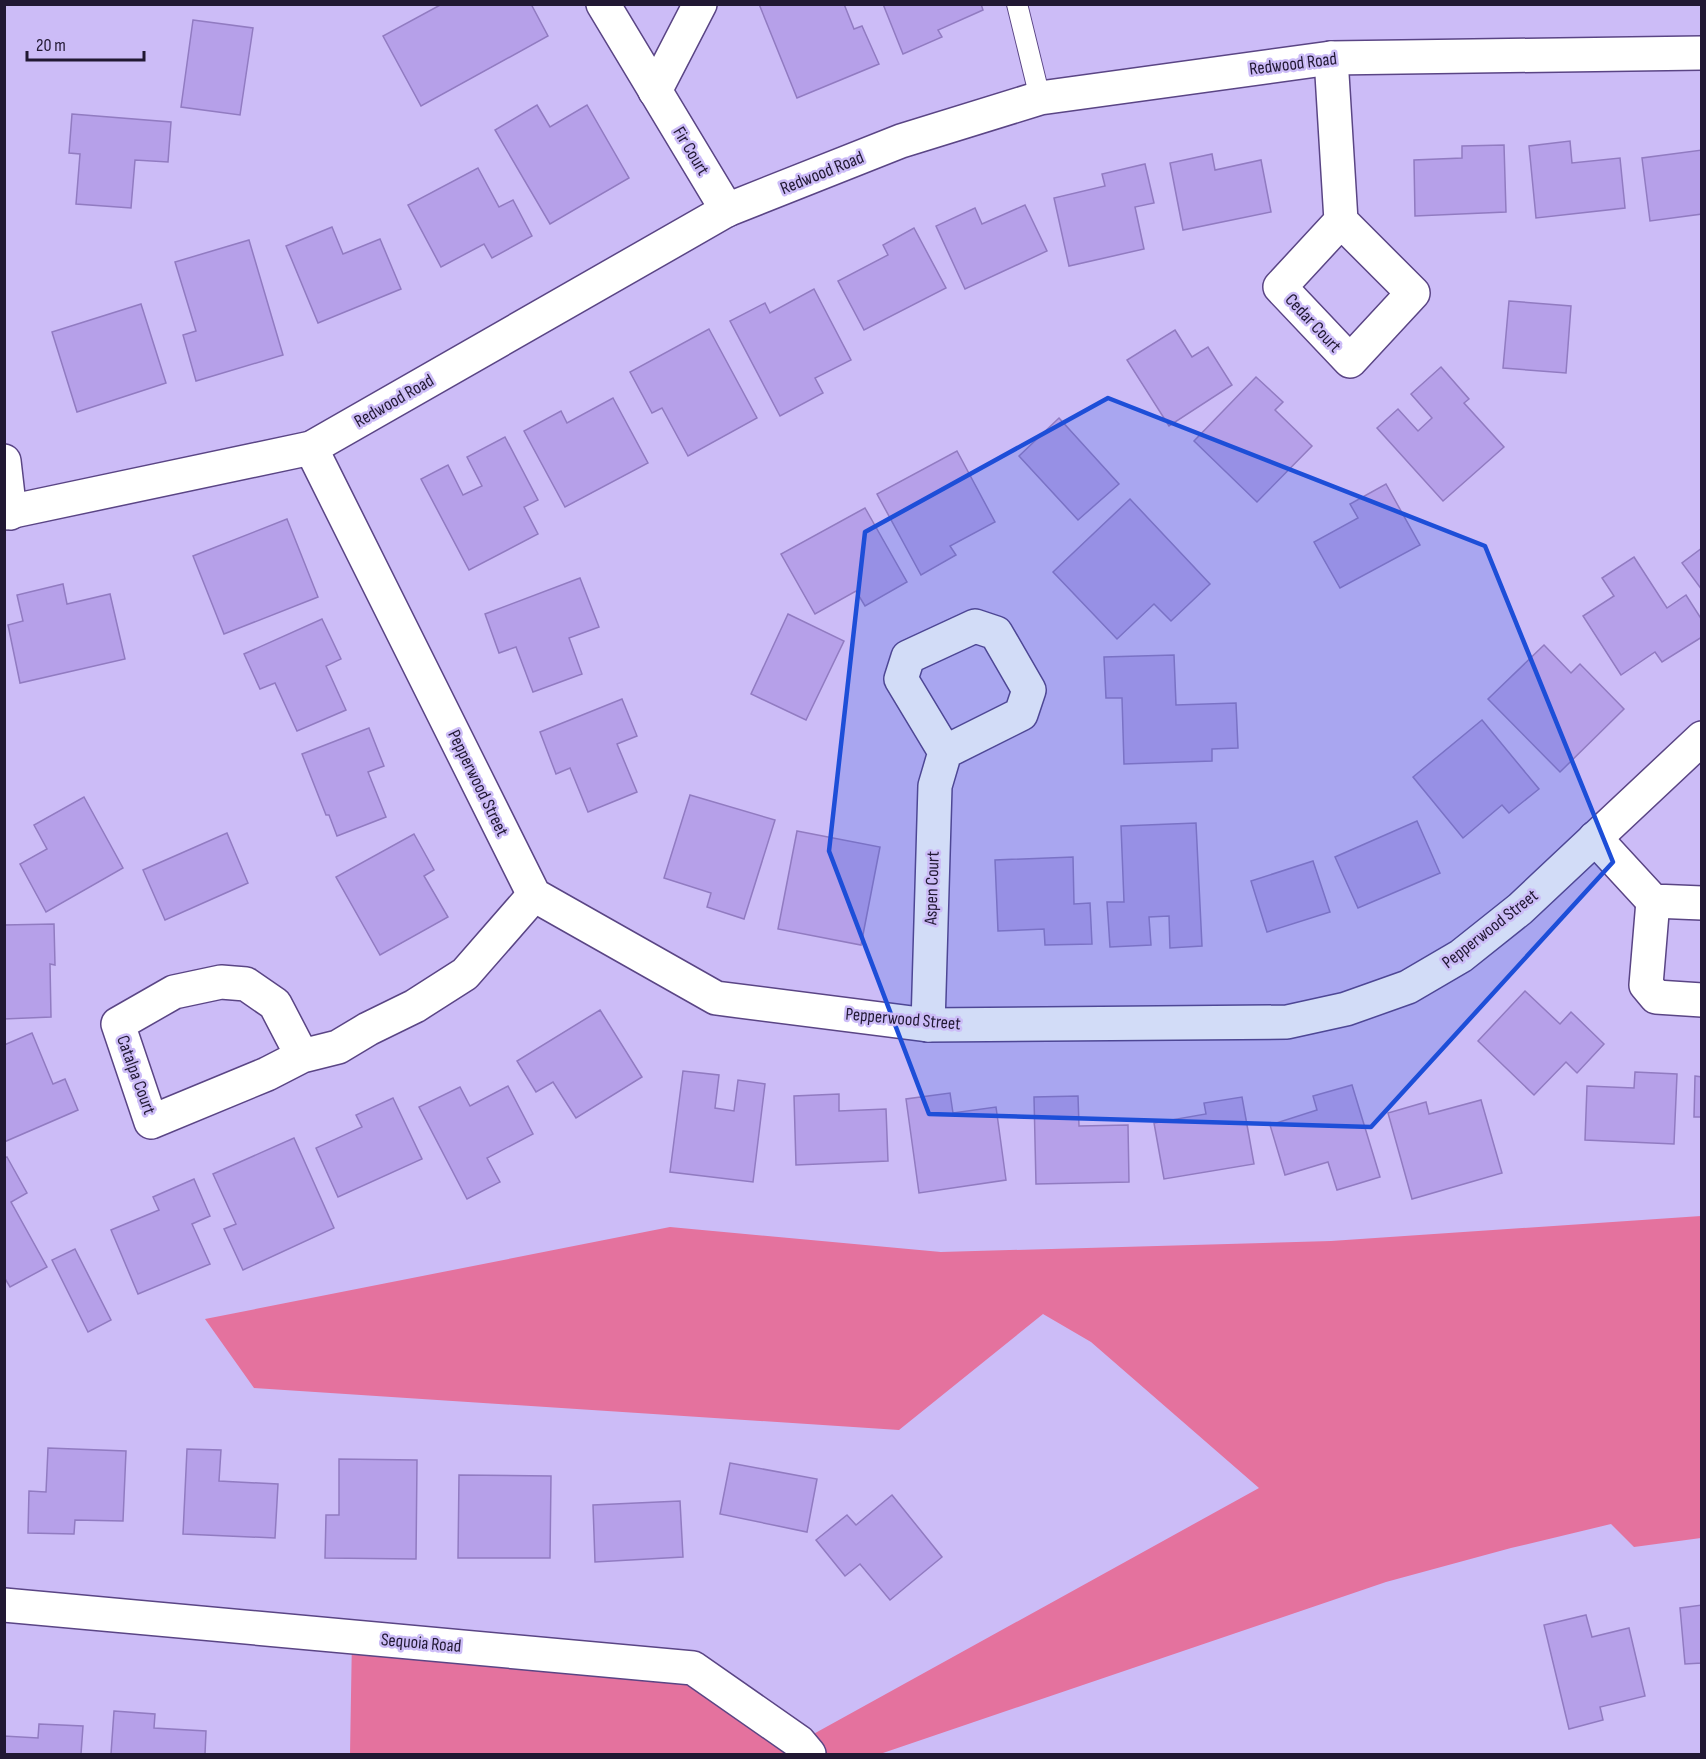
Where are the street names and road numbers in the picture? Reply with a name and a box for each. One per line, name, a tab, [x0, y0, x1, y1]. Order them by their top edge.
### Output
street label: Redwood Road	[1248, 48, 1338, 80]
street label: Fir Court	[668, 123, 714, 180]
street label: Redwood Road	[777, 147, 867, 199]
street label: Cedar Court	[1281, 289, 1346, 357]
street label: Redwood Road	[351, 370, 437, 432]
street label: Pepperwood Street	[443, 726, 513, 840]
street label: Aspen Court	[920, 850, 944, 926]
street label: Pepperwood Street	[1438, 885, 1542, 973]
street label: Pepperwood Street	[844, 1003, 962, 1035]
street label: Catalpa Court	[112, 1033, 160, 1118]
street label: Sequoia Road	[380, 1629, 462, 1657]

